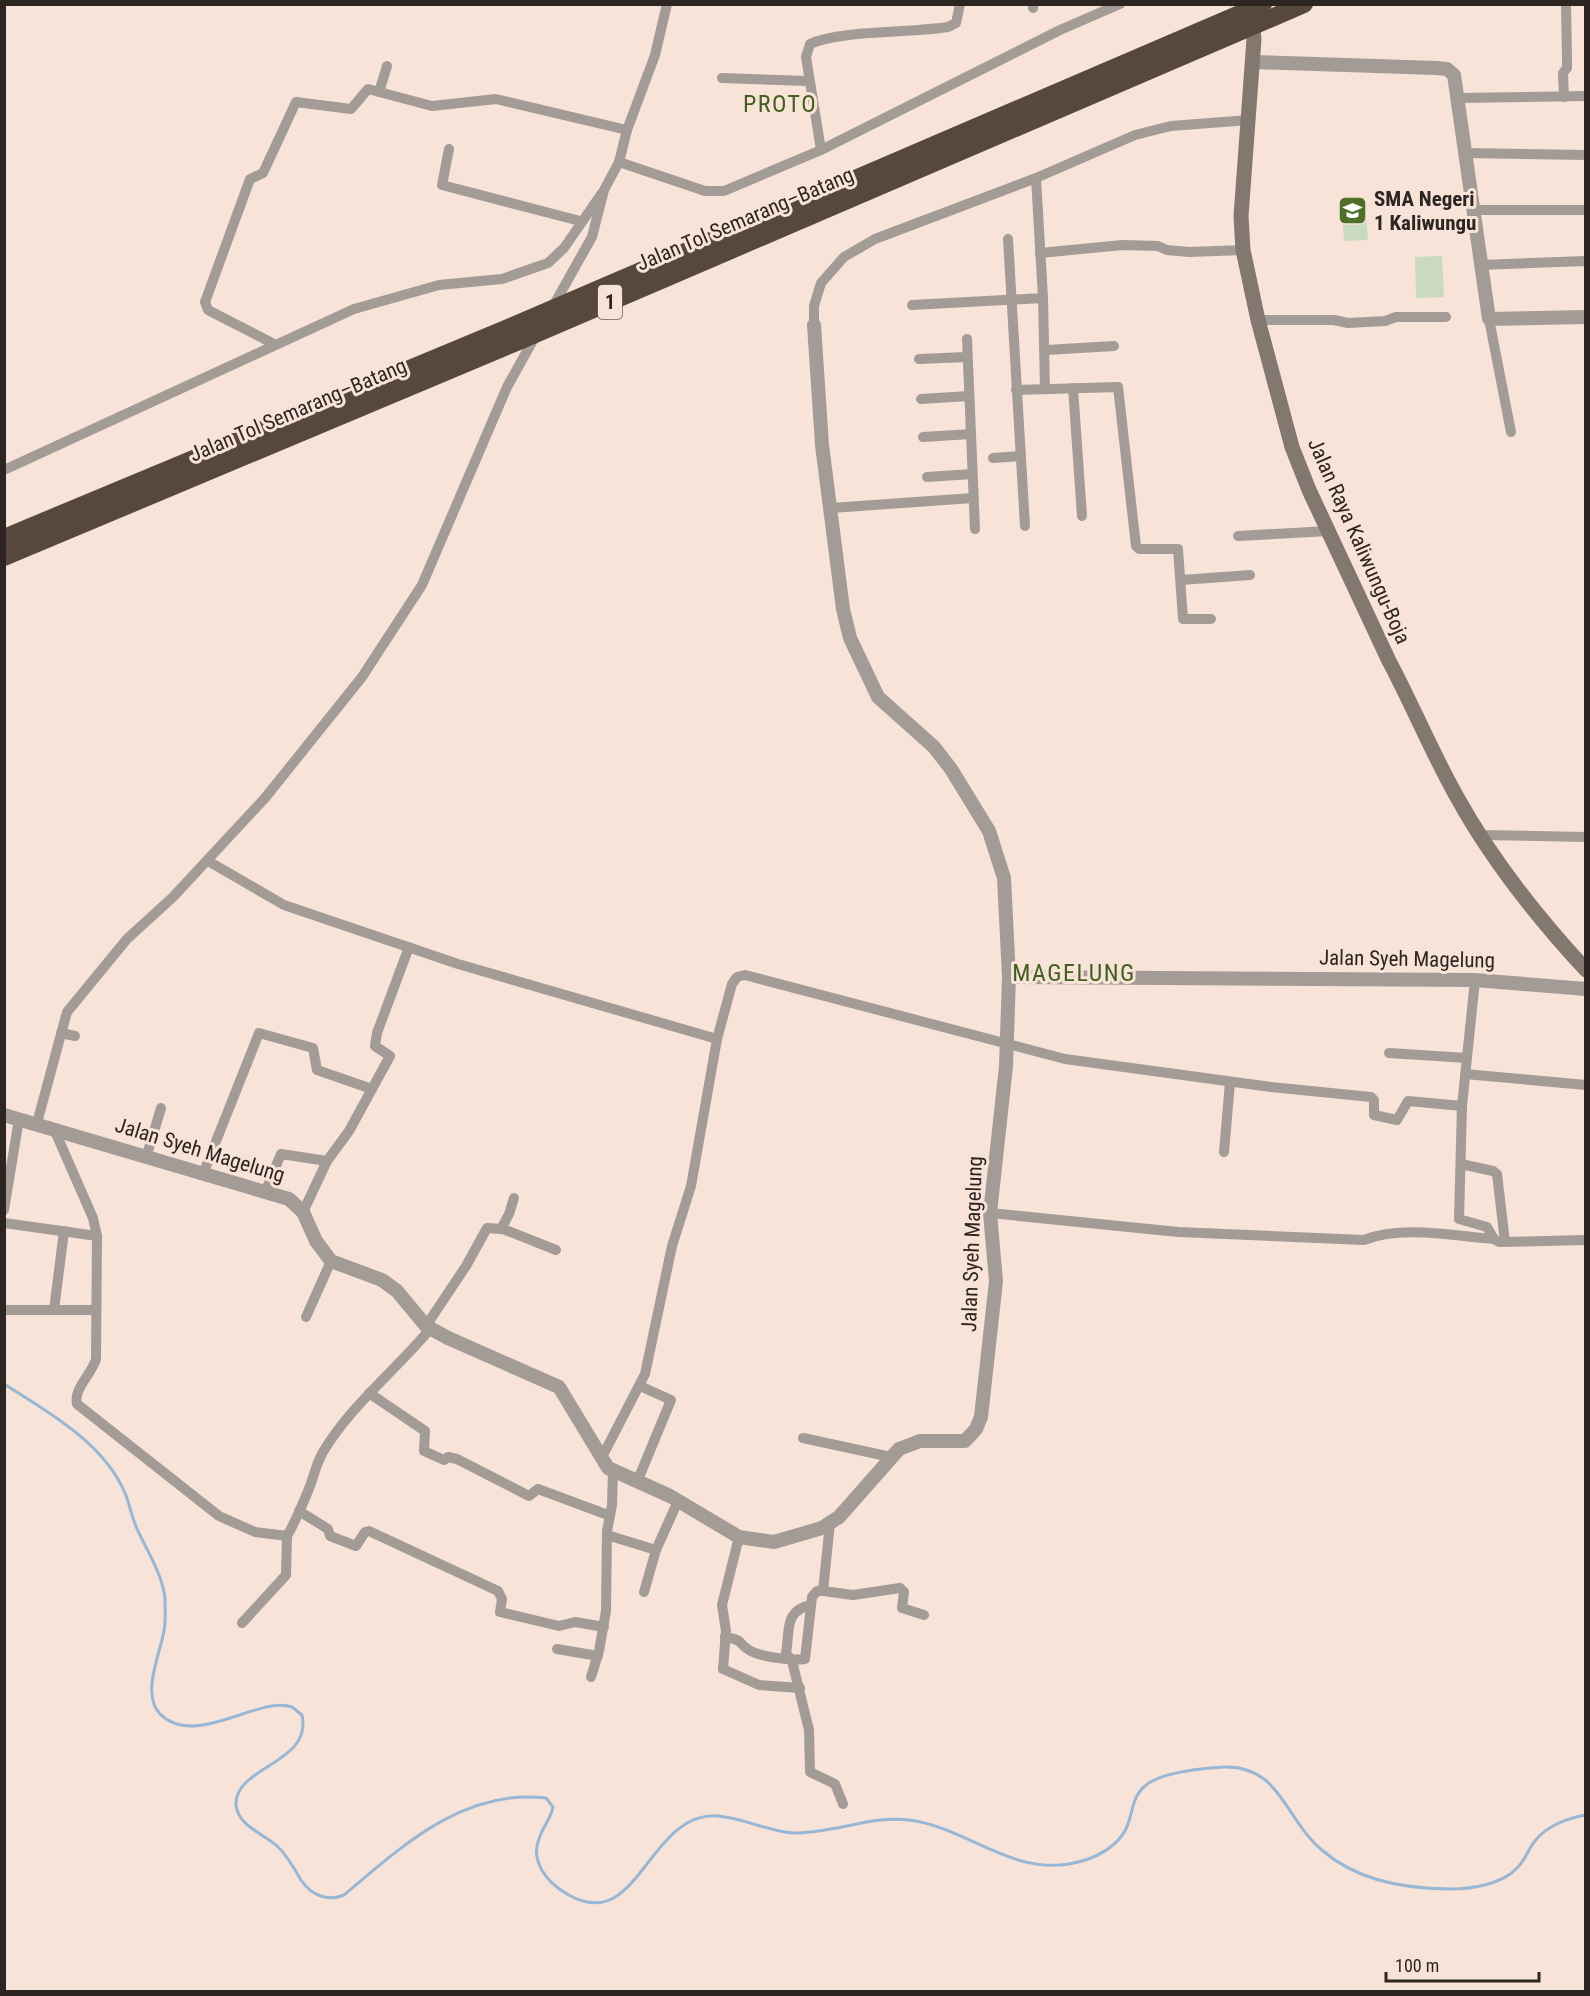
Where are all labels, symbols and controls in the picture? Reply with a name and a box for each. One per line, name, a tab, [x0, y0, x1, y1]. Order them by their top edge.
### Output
district label: PROTO	[743, 90, 817, 118]
street label: Jalan Tol Semarang–Batang	[633, 162, 857, 276]
place label: SMA Negeri 1 Kaliwungu	[1374, 187, 1476, 235]
school or university icon: SMA Negeri 1 Kaliwungu	[1337, 195, 1369, 227]
road number: 1	[598, 285, 622, 319]
street label: Jalan Tol Semarang–Batang	[186, 353, 410, 467]
street label: Jalan Raya Kaliwungu-Boja	[1303, 435, 1415, 647]
street label: Jalan Syeh Magelung	[1319, 945, 1495, 973]
district label: MAGELUNG	[1012, 959, 1136, 987]
street label: Jalan Syeh Magelung	[112, 1113, 288, 1187]
street label: Jalan Syeh Magelung	[957, 1156, 987, 1332]
scale bar	[1386, 1945, 1539, 1983]
text: 100 m	[1395, 1955, 1439, 1976]

